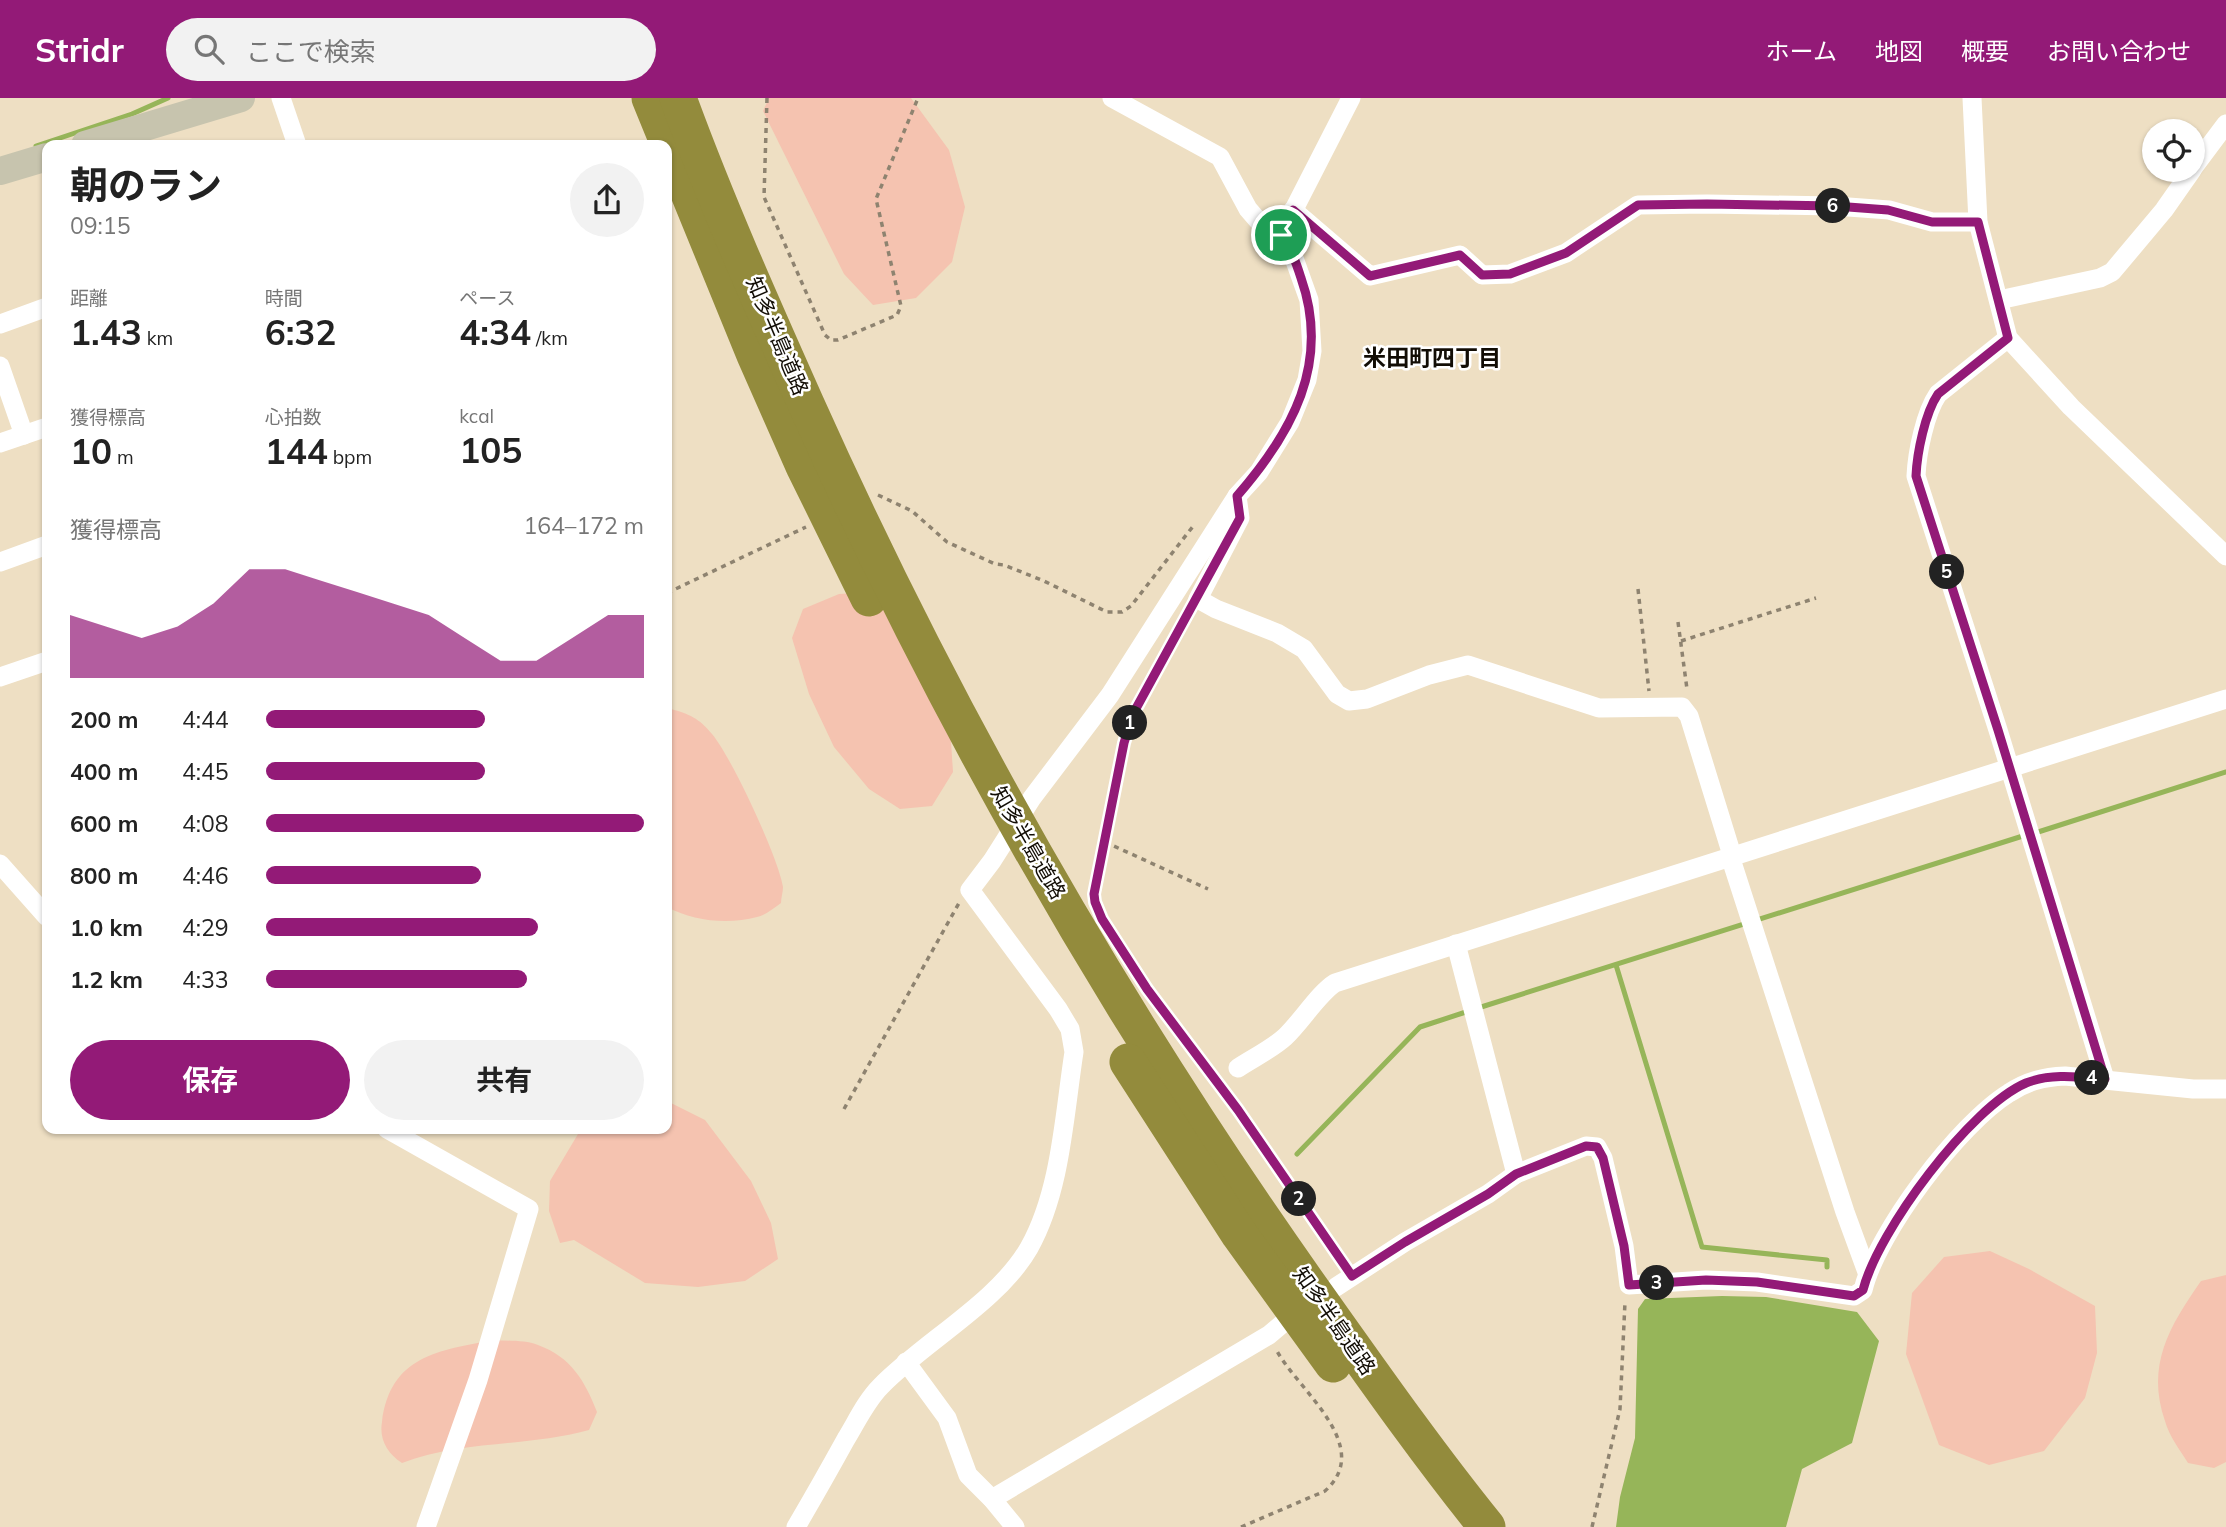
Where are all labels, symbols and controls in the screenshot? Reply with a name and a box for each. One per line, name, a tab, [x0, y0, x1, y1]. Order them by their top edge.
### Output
search box	[166, 18, 656, 81]
text: Stridr	[35, 29, 124, 70]
icon: search	[190, 30, 228, 68]
text: ここで検索	[246, 35, 376, 68]
text: ホーム	[1766, 36, 1837, 66]
text: 地図	[1875, 36, 1923, 66]
text: 概要	[1961, 36, 2009, 66]
text: お問い合わせ	[2047, 36, 2191, 66]
map controls	[2142, 119, 2205, 182]
button: locate	[2142, 119, 2205, 182]
text: 朝のラン	[70, 161, 222, 209]
button: share	[570, 163, 644, 237]
pin: 6	[1815, 188, 1850, 224]
text: 6	[1827, 193, 1838, 217]
pin	[1251, 205, 1311, 265]
text: 09:15	[70, 211, 130, 240]
icon: arrive	[1262, 216, 1300, 254]
street label: 知多半島道路	[741, 273, 815, 399]
text: 距離	[70, 286, 108, 310]
text: 時間	[265, 286, 303, 310]
text: ペース	[459, 286, 515, 310]
text: 1.43	[70, 310, 142, 354]
text: 6:32	[265, 310, 336, 354]
text: 4:34	[459, 310, 531, 354]
text: km	[142, 326, 173, 350]
text: /km	[531, 326, 568, 350]
district label: 米田町四丁目	[1363, 343, 1501, 372]
text: kcal	[459, 404, 494, 428]
text: 獲得標高	[70, 405, 146, 429]
text: 心拍数	[265, 405, 322, 429]
text: 105	[459, 428, 522, 472]
text: 10	[70, 429, 112, 473]
text: 144	[265, 429, 328, 473]
text: m	[112, 445, 134, 469]
text: bpm	[328, 445, 372, 469]
text: 164–172 m	[523, 511, 644, 540]
text: 獲得標高	[70, 515, 162, 544]
pin: 5	[1930, 554, 1965, 589]
text: 5	[1941, 559, 1952, 583]
text: 200 m	[70, 705, 138, 734]
text: 4:44	[182, 705, 229, 734]
pin: 1	[1112, 706, 1148, 740]
text: 1	[1124, 710, 1135, 734]
text: 400 m	[70, 757, 138, 786]
text: 4:45	[182, 757, 229, 786]
street label: 知多半島道路	[986, 781, 1072, 904]
text: 600 m	[70, 809, 138, 838]
text: 4:08	[182, 809, 229, 838]
text: 800 m	[70, 861, 138, 890]
text: 4:46	[182, 861, 229, 890]
text: 1.0 km	[70, 913, 143, 942]
text: 4:29	[182, 913, 229, 942]
text: 1.2 km	[70, 965, 143, 994]
text: 4:33	[182, 965, 229, 994]
button: 保存	[70, 1040, 350, 1120]
button: 共有	[364, 1040, 644, 1120]
pin: 4	[2074, 1060, 2110, 1096]
text: 4	[2086, 1065, 2097, 1089]
pin: 2	[1282, 1182, 1316, 1216]
text: 2	[1293, 1186, 1304, 1210]
street label: 知多半島道路	[1288, 1261, 1382, 1379]
pin: 3	[1640, 1266, 1674, 1300]
text: 3	[1651, 1270, 1662, 1294]

